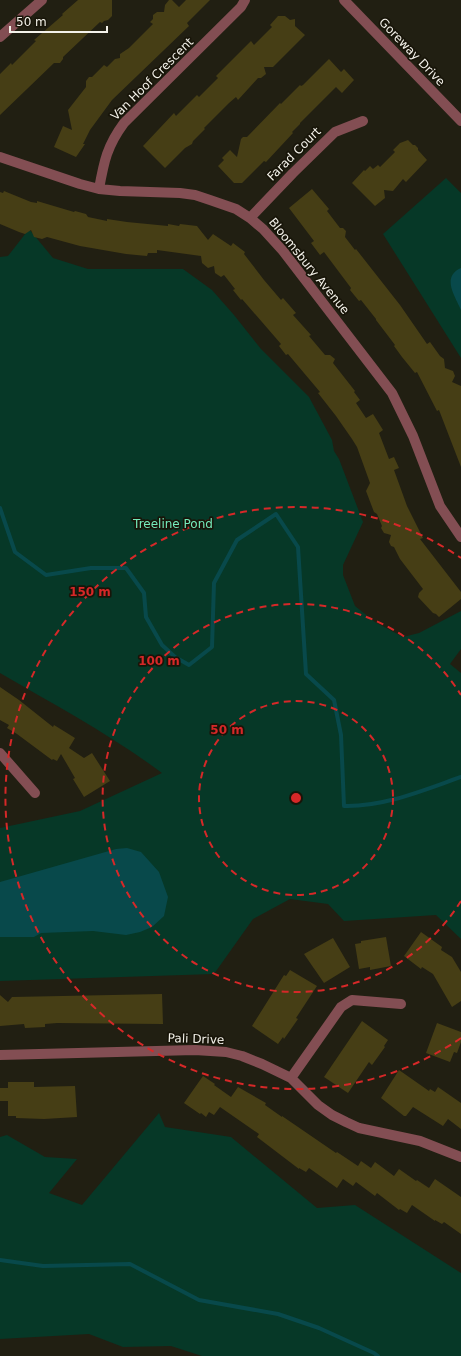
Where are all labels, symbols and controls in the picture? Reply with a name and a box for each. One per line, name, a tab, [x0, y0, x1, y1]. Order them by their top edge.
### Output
scale bar	[10, 8, 107, 34]
text: 50 m	[16, 15, 47, 29]
street label: Goreway Drive	[376, 15, 448, 89]
street label: Van Hoof Crescent	[108, 35, 196, 123]
street label: Farad Court	[264, 124, 324, 184]
street label: Bloomsbury Avenue	[266, 215, 352, 317]
park label: Treeline Pond	[132, 517, 213, 531]
text: 150 m	[69, 585, 111, 599]
text: 100 m	[138, 654, 180, 668]
text: 50 m	[210, 723, 244, 737]
centre of rings	[289, 791, 303, 805]
street label: Pali Drive	[168, 1031, 224, 1047]

